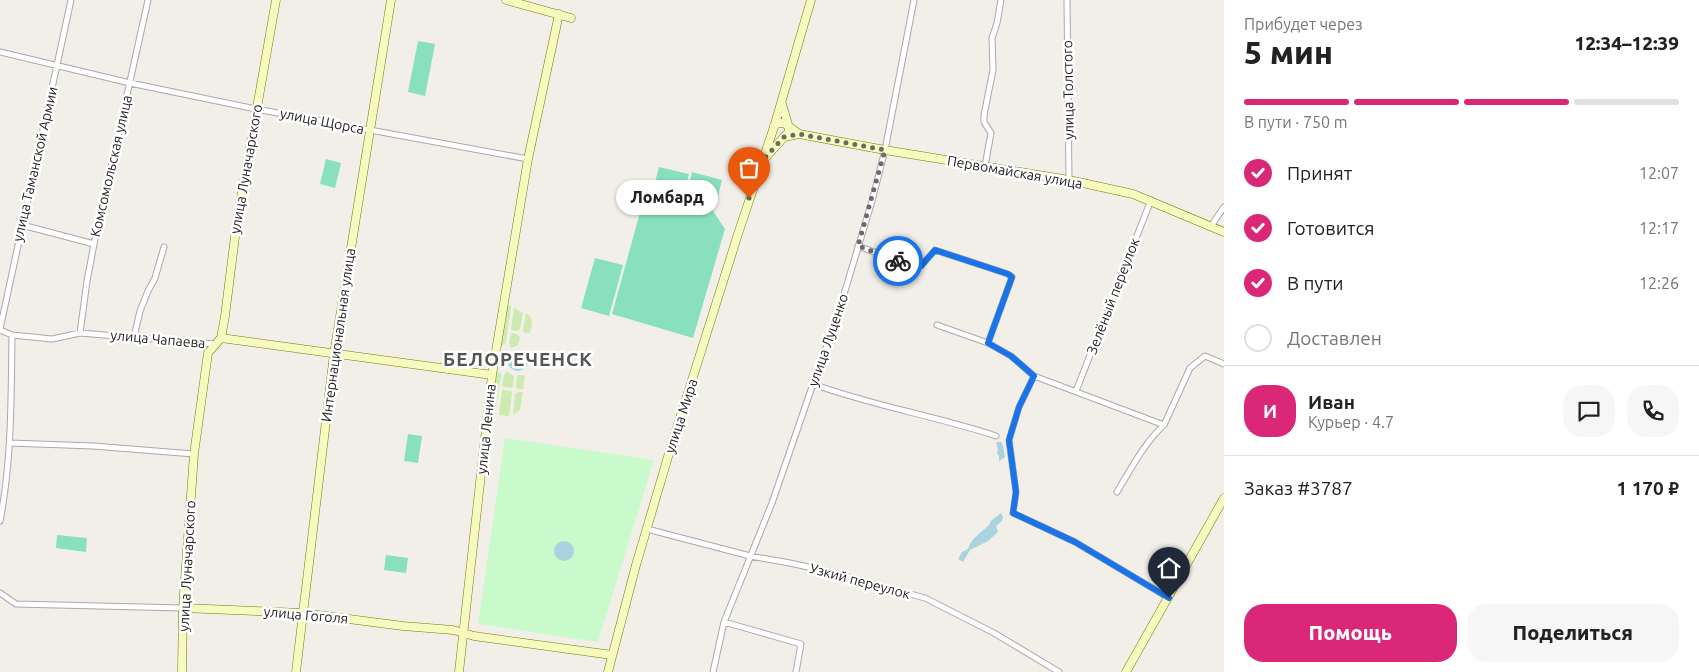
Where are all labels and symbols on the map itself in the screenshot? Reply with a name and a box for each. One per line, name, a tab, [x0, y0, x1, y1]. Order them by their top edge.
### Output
street label: улица Толстого	[1059, 40, 1077, 140]
street label: улица Таманской Армии	[9, 85, 61, 243]
street label: Комсомольская улица	[87, 93, 135, 239]
street label: улица Луначарского	[227, 103, 265, 235]
street label: улица Щорса	[279, 105, 365, 137]
pin	[728, 147, 770, 198]
street label: Первомайская улица	[946, 152, 1084, 192]
callout: Ломбард	[616, 180, 719, 216]
courier	[873, 236, 923, 286]
street label: Зелёный переулок	[1083, 236, 1143, 356]
street label: Интернациональная улица	[318, 247, 358, 423]
street label: улица Луценко	[805, 291, 851, 389]
street label: улица Чапаева	[110, 327, 206, 351]
district label: БЕЛОРЕЧЕНСК	[443, 348, 593, 370]
street label: улица Мира	[661, 377, 701, 455]
street label: улица Ленина	[473, 383, 499, 475]
street label: улица Луначарского	[176, 500, 198, 632]
pin	[1148, 547, 1190, 598]
street label: Узкий переулок	[808, 560, 912, 602]
street label: улица Гоголя	[263, 603, 349, 627]

